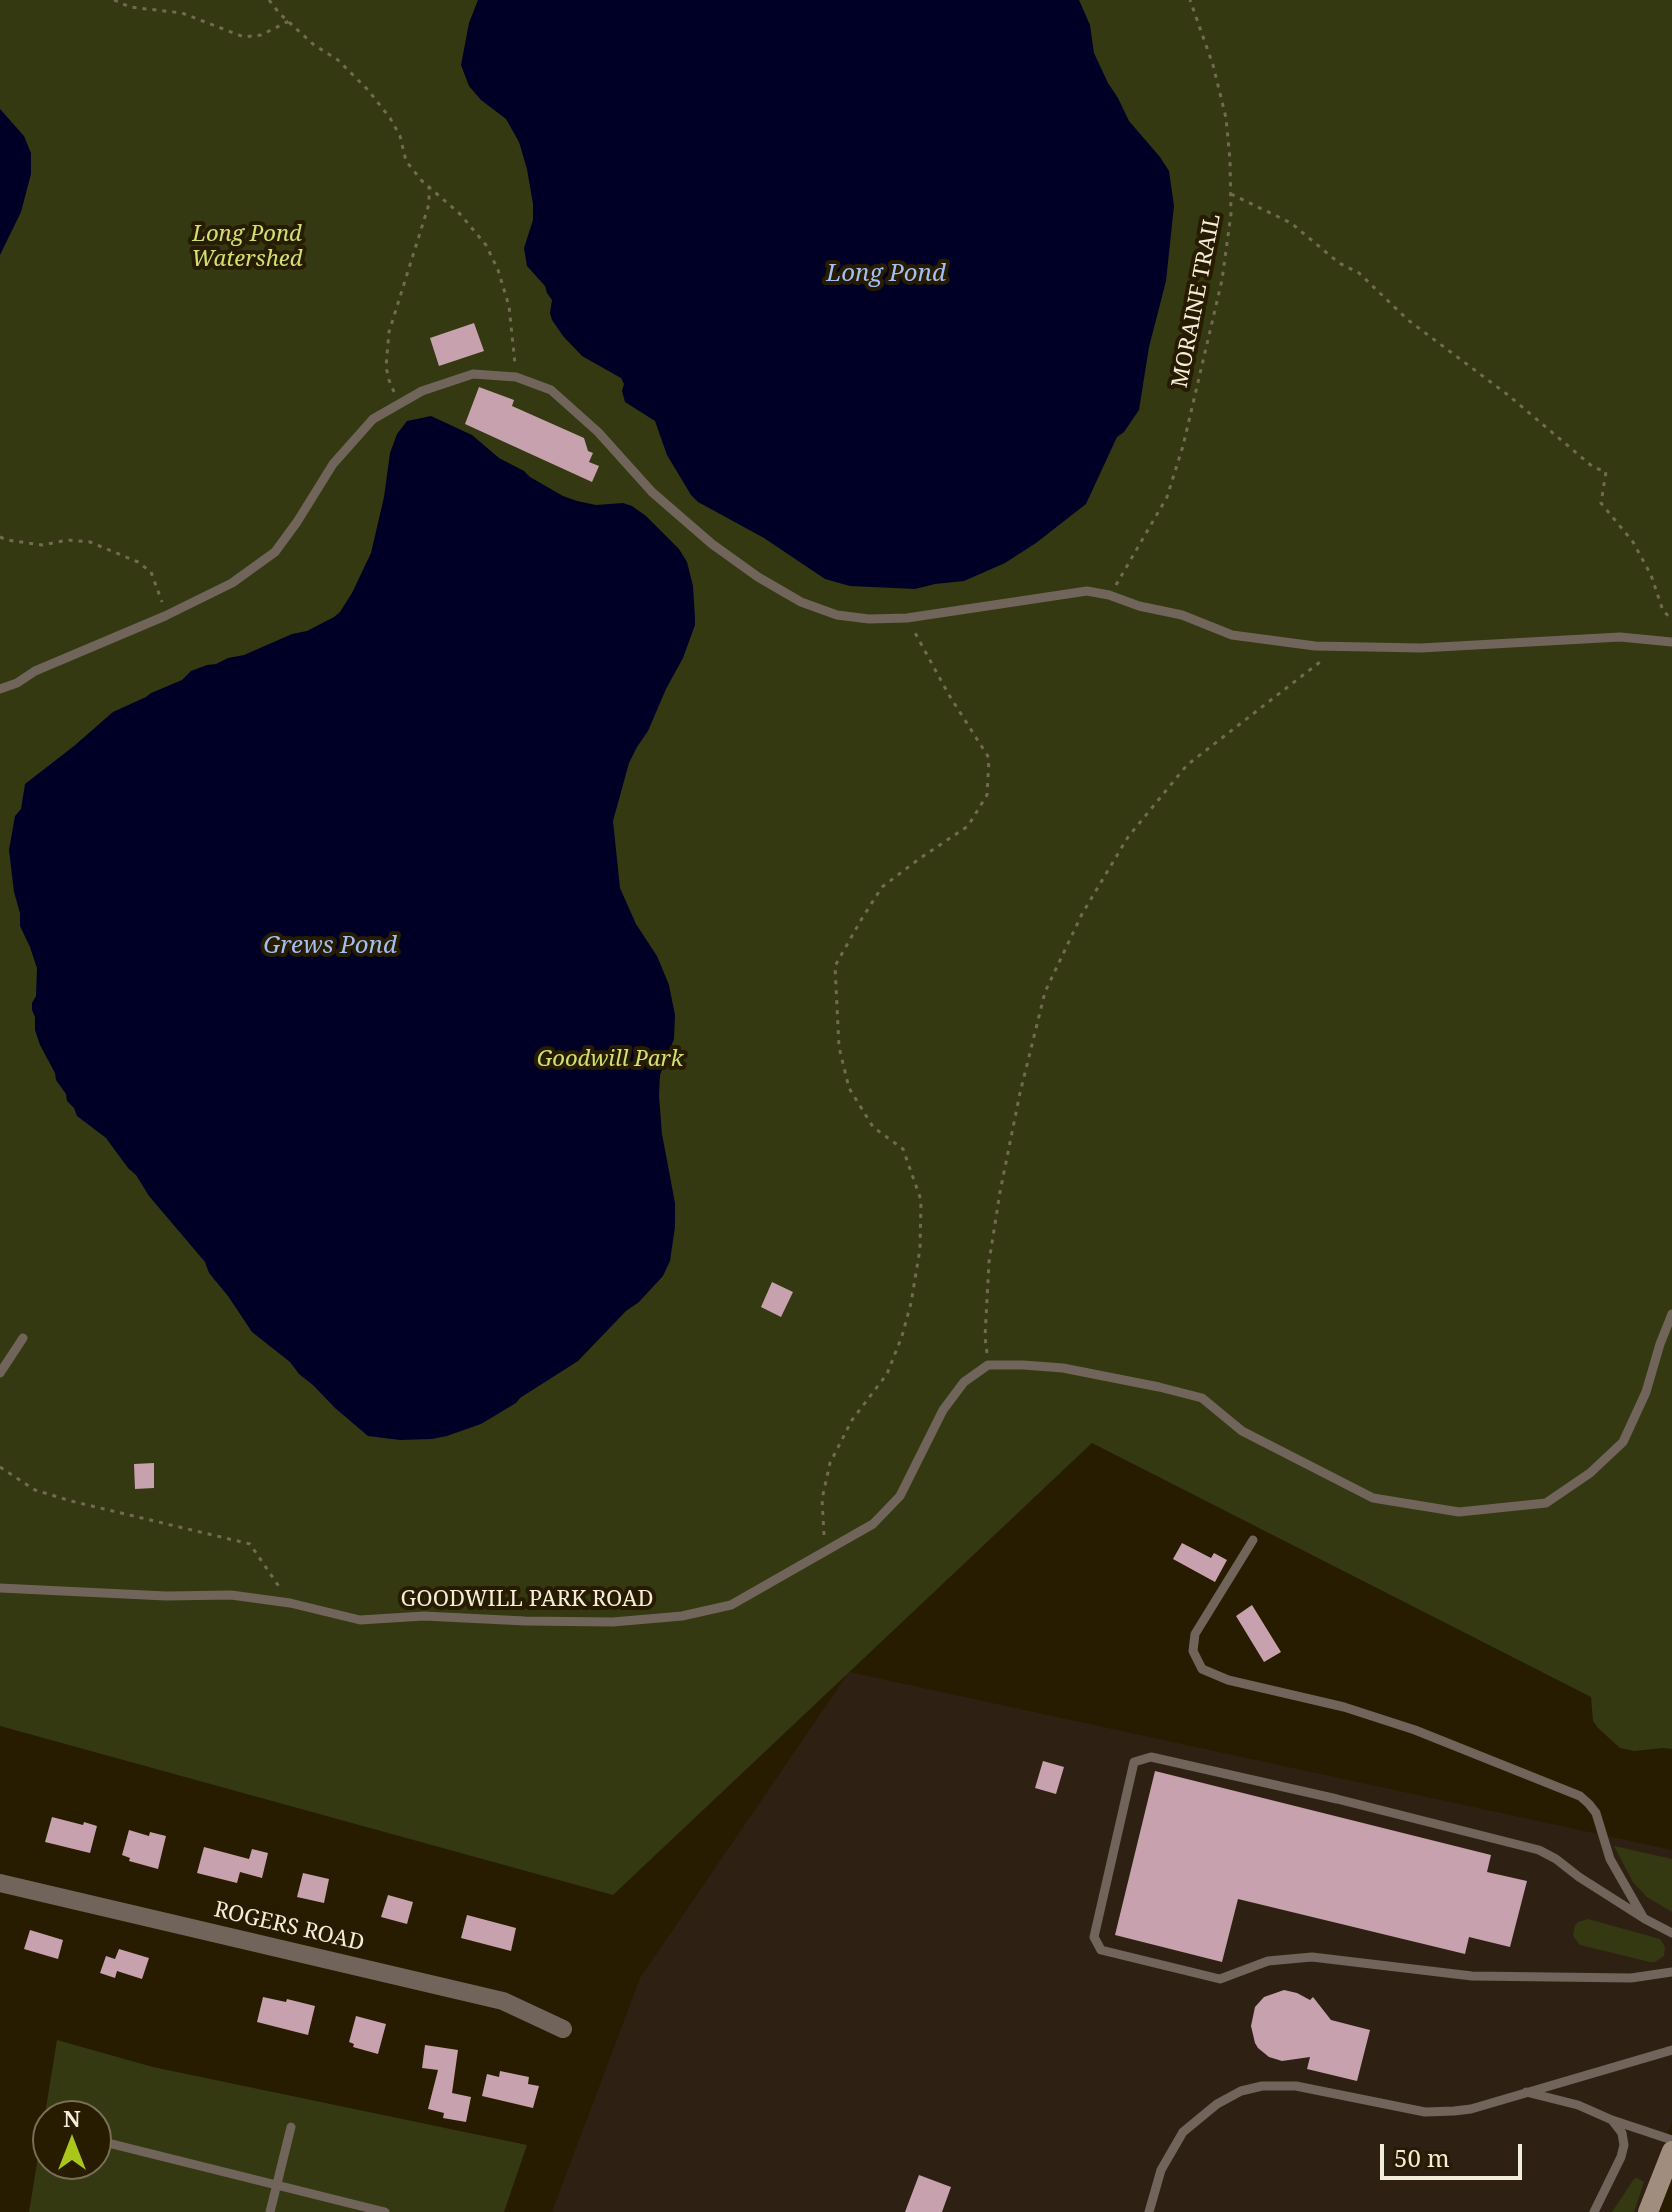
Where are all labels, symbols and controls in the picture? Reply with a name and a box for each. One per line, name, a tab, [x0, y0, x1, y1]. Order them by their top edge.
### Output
street label: MORAINE TRAIL	[1167, 212, 1227, 390]
park label: Long Pond Watershed	[192, 222, 302, 274]
water label: Long Pond	[826, 260, 946, 288]
water label: Grews Pond	[263, 932, 397, 960]
park label: Goodwill Park	[537, 1047, 683, 1073]
street label: GOODWILL PARK ROAD	[401, 1587, 653, 1613]
street label: ROGERS ROAD	[211, 1897, 367, 1957]
north arrow	[32, 2100, 112, 2180]
text: N	[63, 2103, 81, 2133]
scale bar	[1384, 2128, 1526, 2178]
text: 50 m	[1394, 2141, 1450, 2174]

